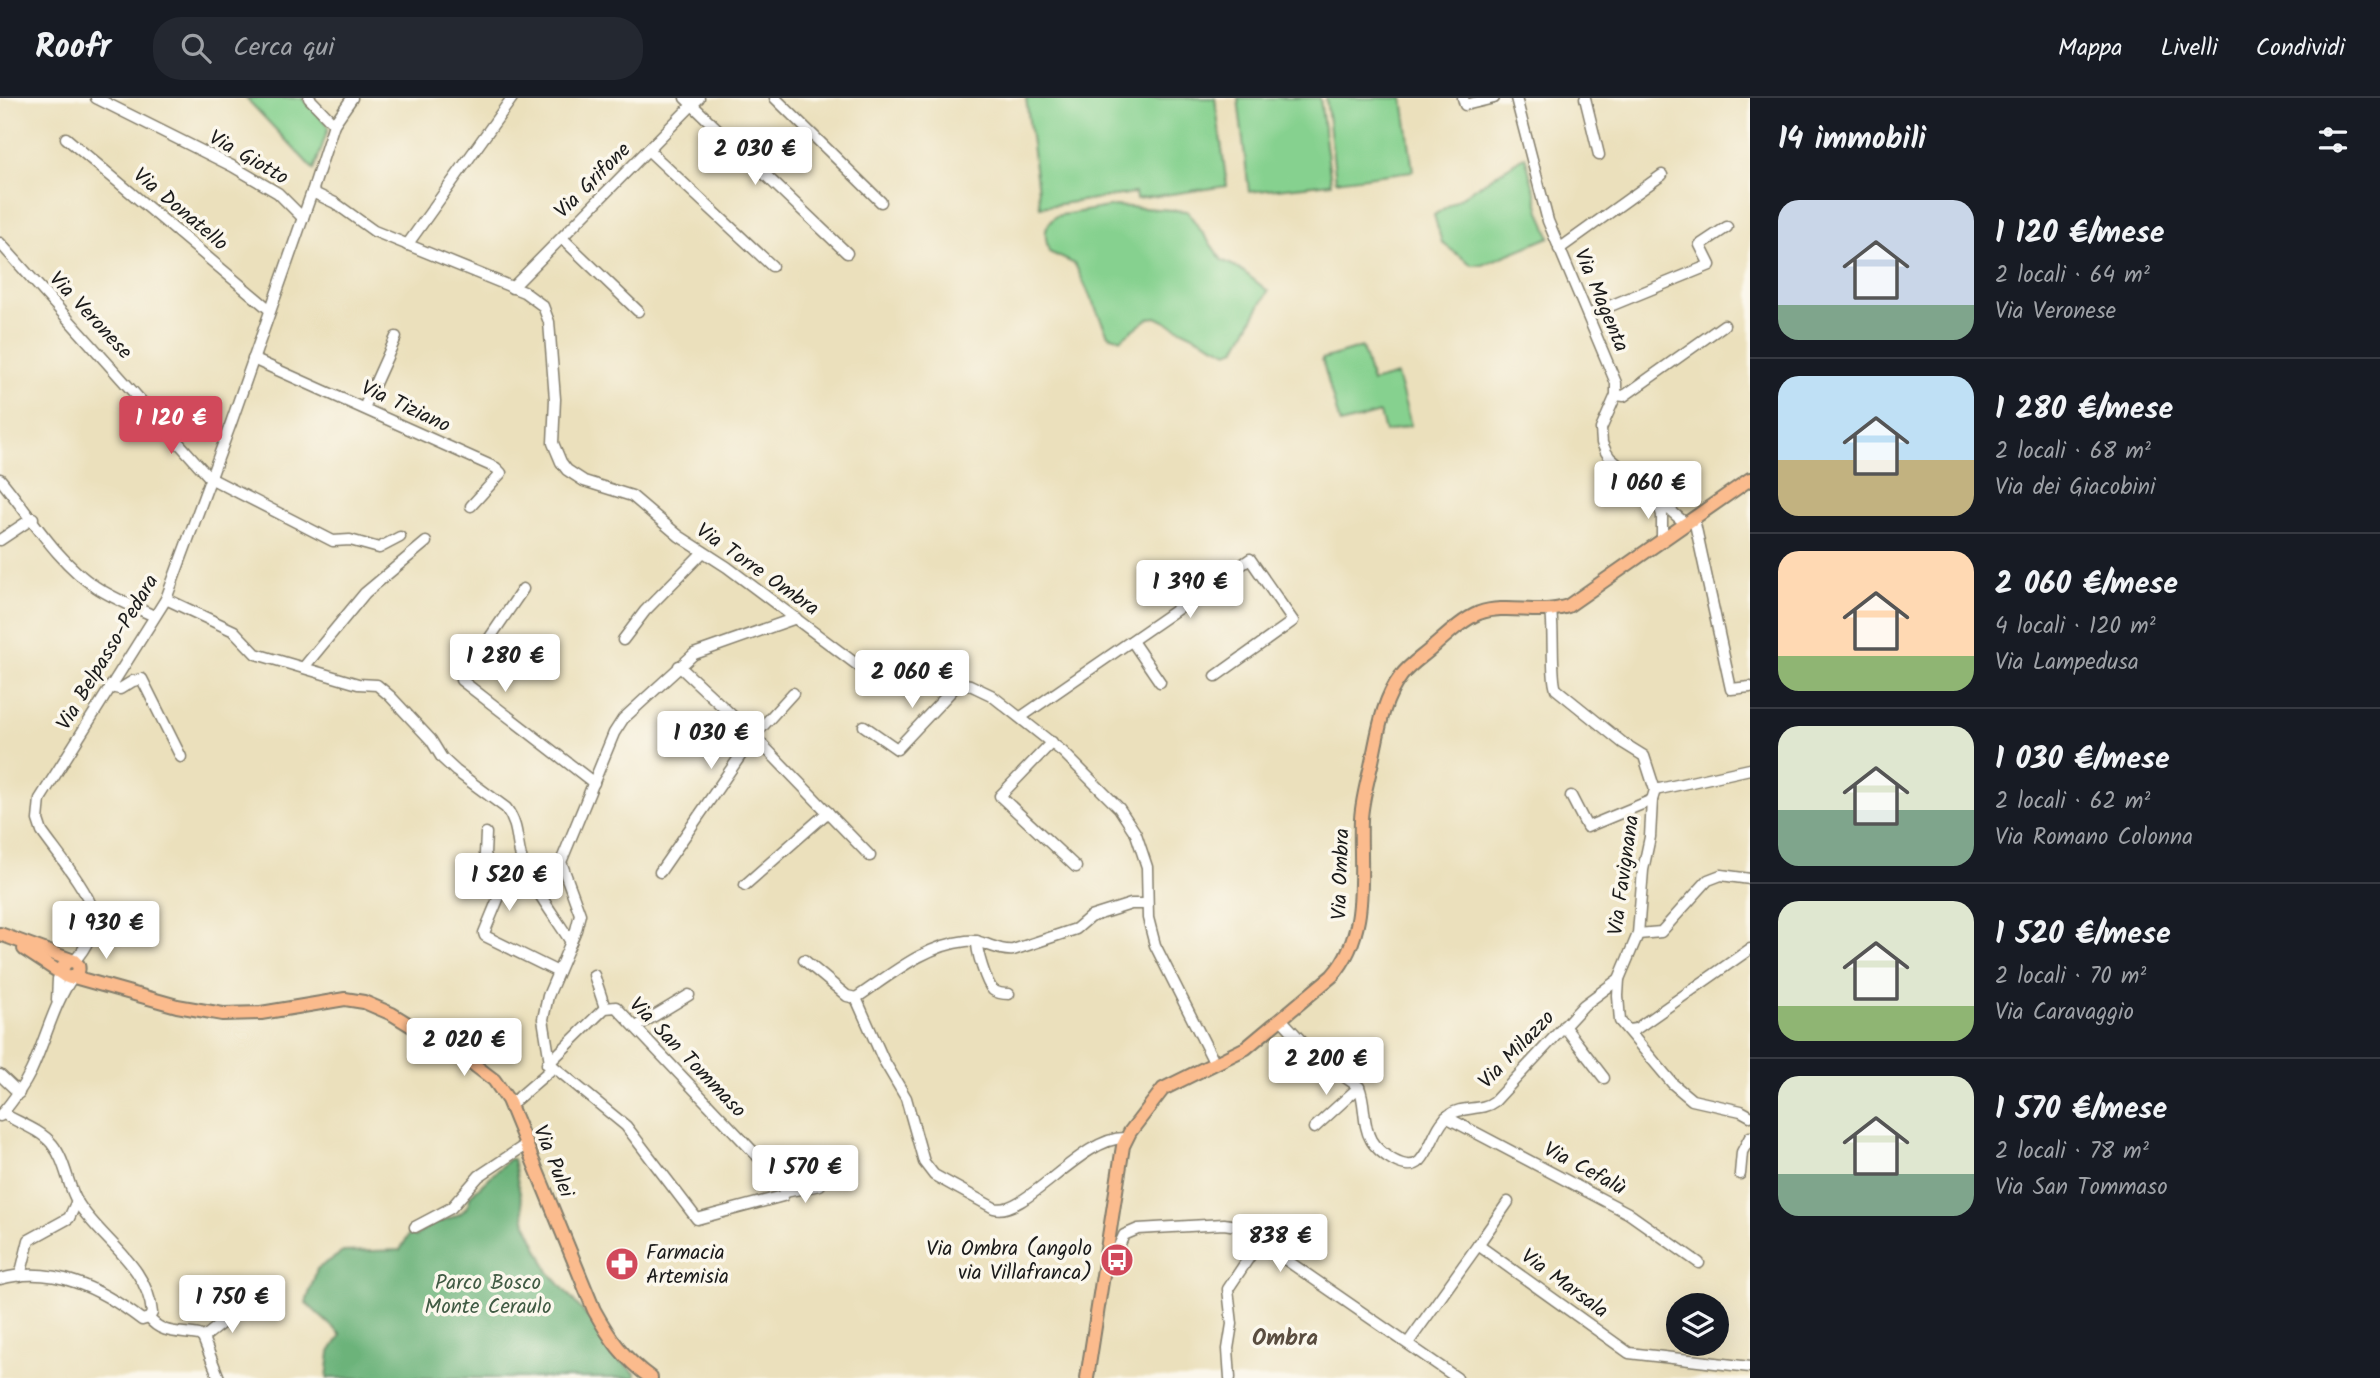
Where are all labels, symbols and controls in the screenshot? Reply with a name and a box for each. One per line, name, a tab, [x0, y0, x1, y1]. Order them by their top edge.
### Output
search box	[153, 17, 643, 80]
text: Roofr	[35, 22, 111, 75]
text: Cerca qui	[233, 27, 334, 69]
icon: search	[177, 29, 215, 67]
text: Mappa	[2058, 29, 2123, 68]
text: Livelli	[2161, 29, 2218, 68]
text: Condividi	[2256, 29, 2345, 68]
text: 14 immobili	[1778, 116, 1926, 164]
icon: filters	[2314, 121, 2352, 159]
street label: Via Giotto	[202, 122, 294, 194]
pin: 2 030 €	[690, 127, 820, 187]
text: 2 030 €	[714, 132, 796, 168]
street label: Via Grifone	[547, 135, 640, 227]
street label: Via Donatello	[125, 160, 235, 260]
text: 1 120 €/mese	[1995, 210, 2164, 258]
icon: home	[1834, 228, 1918, 312]
street label: Via Magenta	[1564, 244, 1637, 357]
text: 2 locali · 64 m²	[1995, 258, 2150, 294]
street label: Via Veronese	[40, 264, 140, 368]
text: Via Veronese	[1995, 294, 2116, 330]
street label: Via Tiziano	[355, 372, 456, 442]
text: 1 280 €/mese	[1995, 386, 2173, 434]
pin: 1 120 €	[106, 396, 236, 456]
text: 1 120 €	[135, 401, 207, 437]
icon: home	[1834, 404, 1918, 488]
text: 2 locali · 68 m²	[1995, 434, 2151, 470]
pin: 1 060 €	[1583, 462, 1713, 521]
text: 1 060 €	[1610, 466, 1686, 502]
text: Via dei Giacobini	[1995, 470, 2156, 506]
street label: Via Torre Ombra	[689, 515, 826, 625]
pin: 1 390 €	[1125, 560, 1255, 620]
text: 2 060 €/mese	[1995, 561, 2178, 609]
text: 1 390 €	[1152, 565, 1228, 601]
street label: Via Belpasso-Pedara	[48, 568, 168, 737]
icon: home	[1834, 579, 1918, 663]
text: 4 locali · 120 m²	[1995, 609, 2156, 645]
pin: 1 280 €	[440, 634, 570, 694]
text: 1 280 €	[466, 639, 544, 675]
text: Via Lampedusa	[1995, 645, 2139, 681]
pin: 2 060 €	[847, 650, 977, 710]
text: 2 060 €	[871, 655, 953, 691]
pin: 1 030 €	[646, 712, 776, 771]
text: 1 030 €	[673, 716, 749, 752]
text: 1 030 €/mese	[1995, 736, 2170, 784]
icon: home	[1834, 754, 1918, 838]
text: 2 locali · 62 m²	[1995, 784, 2150, 820]
street label: Via Favignana	[1600, 813, 1649, 938]
text: Via Romano Colonna	[1995, 820, 2193, 856]
street label: Via Ombra	[1323, 828, 1360, 921]
pin: 1 520 €	[444, 854, 574, 913]
text: 1 520 €	[471, 858, 547, 894]
pin: 1 930 €	[41, 902, 171, 961]
text: 1 930 €	[68, 906, 144, 942]
text: 1 520 €/mese	[1995, 911, 2171, 959]
icon: home	[1834, 929, 1918, 1013]
text: 2 locali · 70 m²	[1995, 959, 2146, 995]
street label: Via San Tommaso	[620, 990, 754, 1126]
text: Via Caravaggio	[1995, 995, 2134, 1031]
street label: Via Milazzo	[1471, 1003, 1563, 1097]
pin: 2 020 €	[399, 1018, 529, 1078]
text: 2 020 €	[423, 1023, 505, 1059]
pin: 2 200 €	[1261, 1038, 1391, 1097]
text: 2 200 €	[1285, 1042, 1367, 1078]
text: 1 570 €/mese	[1995, 1086, 2167, 1134]
icon: home	[1834, 1104, 1918, 1188]
street label: Via Pulei	[523, 1120, 582, 1204]
street label: Via Cefalù	[1537, 1134, 1632, 1205]
text: 2 locali · 78 m²	[1995, 1134, 2149, 1170]
pin: 1 570 €	[740, 1146, 870, 1205]
text: 1 570 €	[768, 1150, 842, 1186]
text: Via San Tommaso	[1995, 1170, 2168, 1206]
pin: 838 €	[1231, 1214, 1329, 1274]
text: 838 €	[1248, 1219, 1312, 1255]
place label: Via Ombra (angolo via Villafranca)	[926, 1233, 1092, 1290]
place label: Farmacia Artemisia	[646, 1237, 729, 1294]
bus stop icon: Via Ombra (angolo via Villafranca)	[1098, 1241, 1136, 1279]
street label: Via Marsala	[1513, 1241, 1615, 1327]
pharmacy icon: Farmacia Artemisia	[603, 1245, 641, 1283]
park label: Parco Bosco Monte Ceraulo	[425, 1267, 551, 1324]
pin: 1 750 €	[167, 1276, 297, 1335]
text: 1 750 €	[195, 1280, 269, 1316]
map controls	[1666, 1293, 1729, 1356]
button: layers	[1666, 1293, 1729, 1356]
district label: Ombra	[1252, 1321, 1318, 1357]

